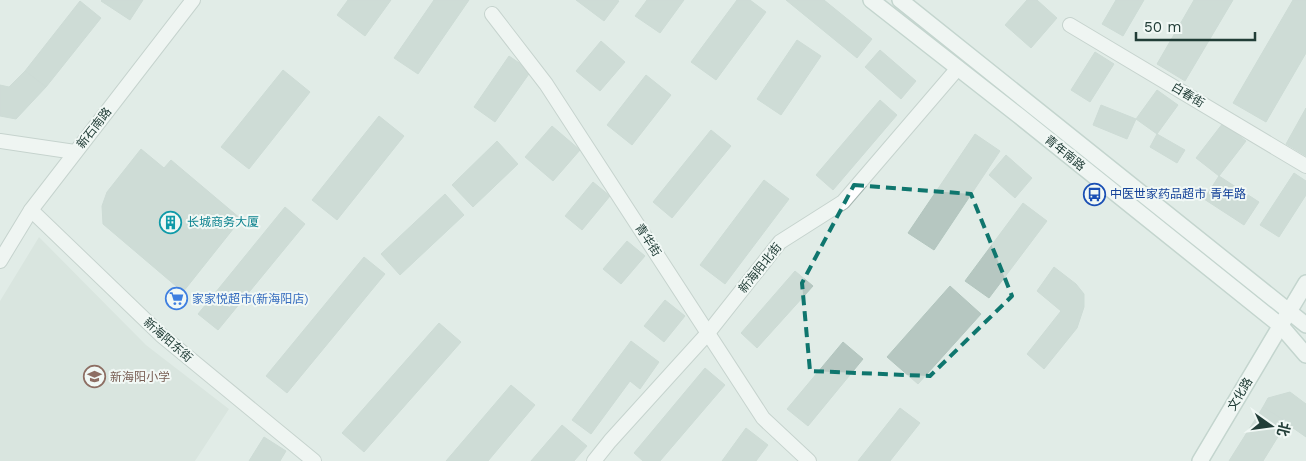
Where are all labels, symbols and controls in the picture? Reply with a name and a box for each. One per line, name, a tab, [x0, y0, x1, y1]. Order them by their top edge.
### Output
scale bar	[1136, 10, 1255, 42]
text: 50 m	[1144, 18, 1181, 36]
street label: 白春街	[1169, 80, 1207, 110]
street label: 新石南路	[74, 105, 114, 151]
street label: 青年南路	[1042, 132, 1088, 174]
bus stop icon: 中医世家药品超市 青年路	[1082, 182, 1106, 206]
place label: 中医世家药品超市 青年路	[1110, 187, 1246, 201]
building icon: 长城商务大厦	[159, 210, 183, 234]
place label: 长城商务大厦	[187, 215, 259, 229]
street label: 青华街	[632, 221, 664, 259]
street label: 新海阳北街	[736, 240, 784, 296]
supermarket icon: 家家悦超市(新海阳店)	[164, 287, 188, 311]
place label: 家家悦超市(新海阳店)	[192, 292, 308, 306]
street label: 新海阳东街	[141, 315, 195, 365]
school or university icon: 新海阳小学	[82, 365, 106, 389]
place label: 新海阳小学	[110, 370, 170, 384]
street label: 文化路	[1225, 375, 1255, 413]
north arrow	[1246, 401, 1296, 451]
text: 北	[1274, 420, 1293, 438]

